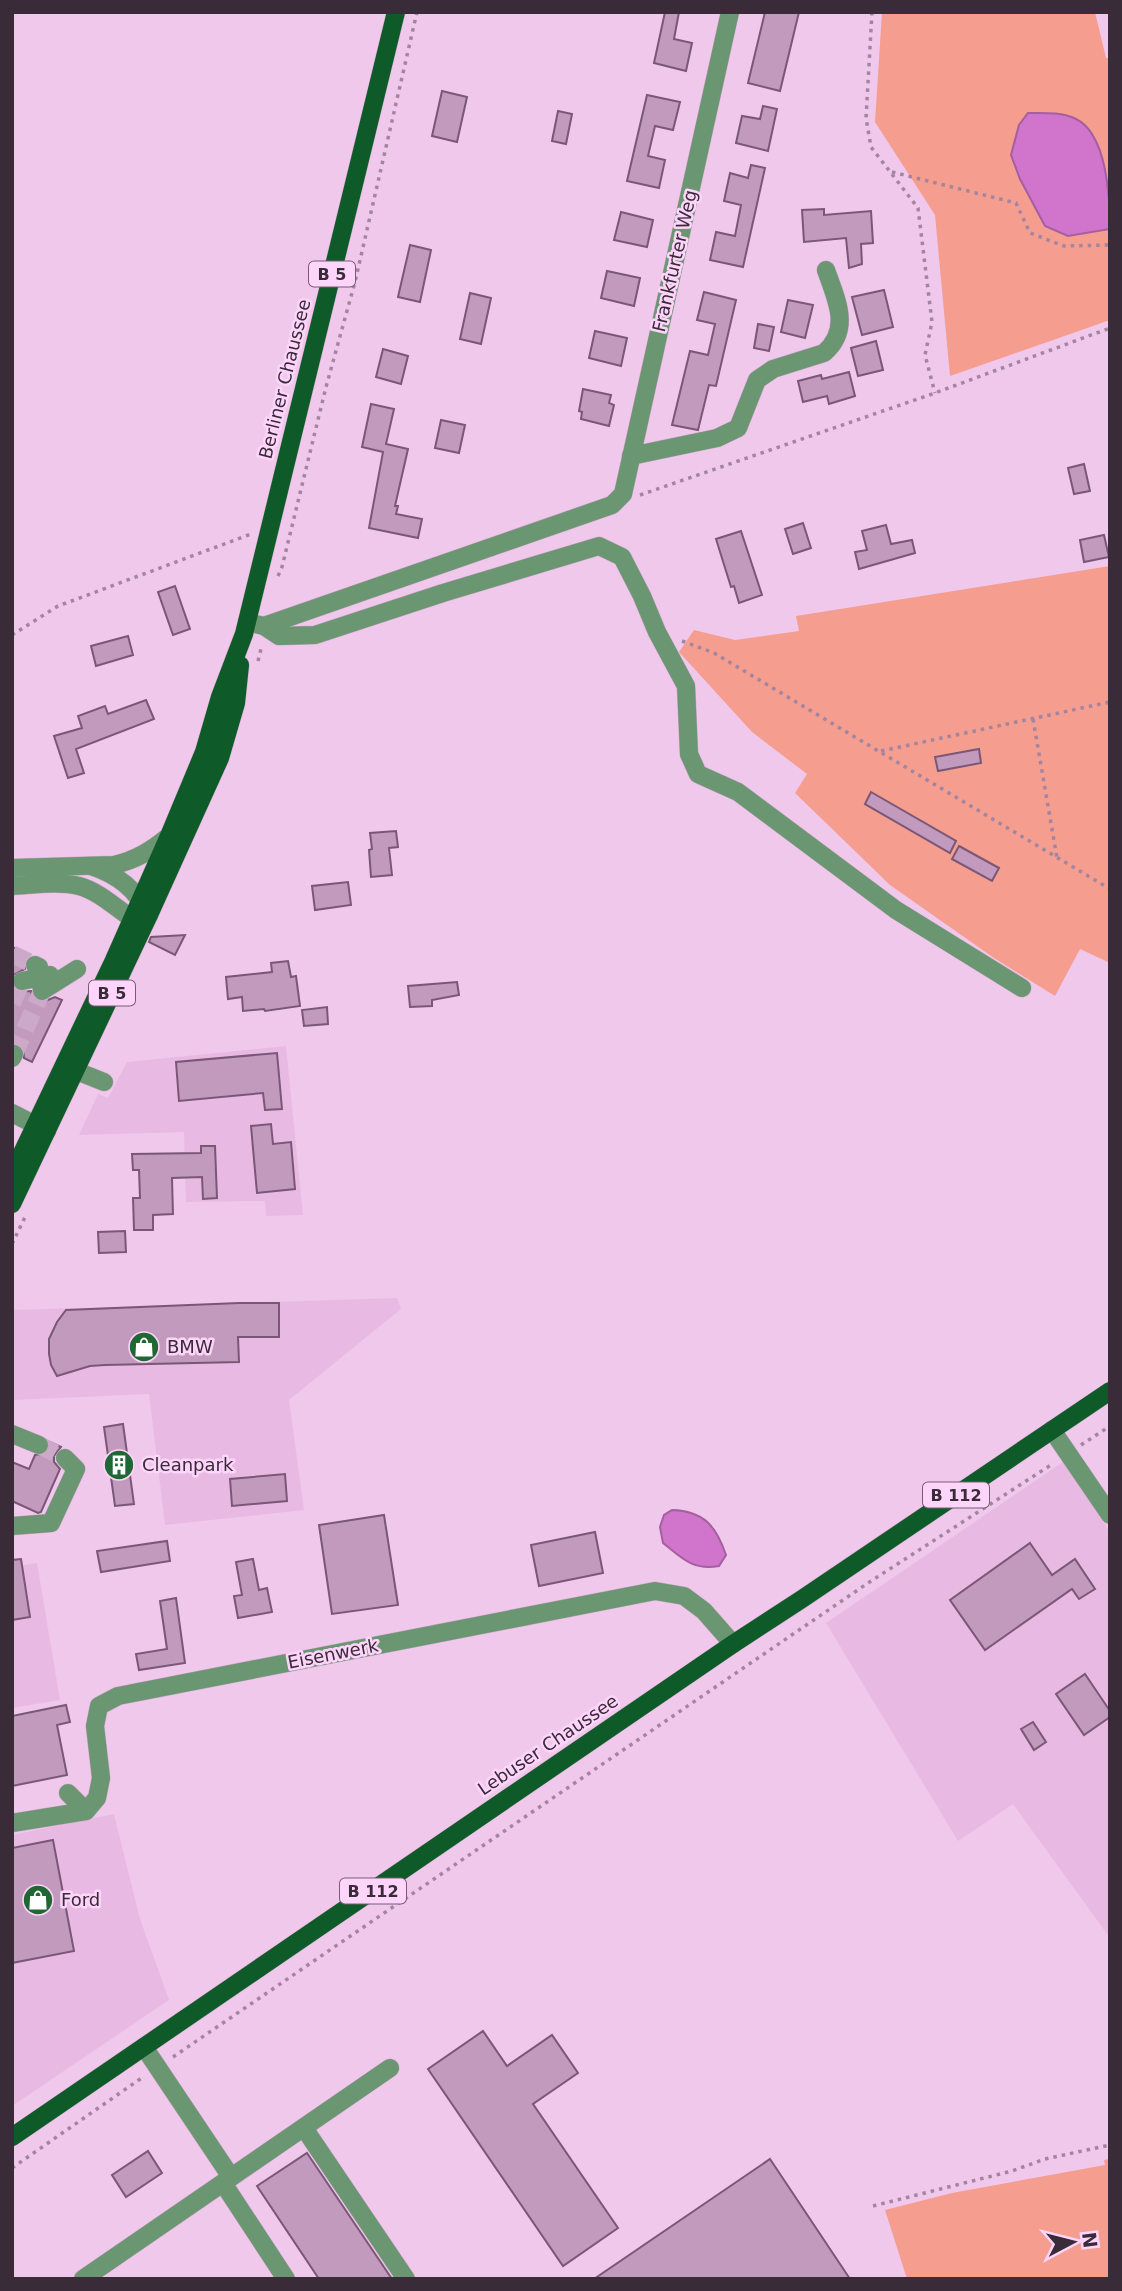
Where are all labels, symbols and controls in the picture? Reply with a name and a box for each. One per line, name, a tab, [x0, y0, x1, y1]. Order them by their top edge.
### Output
street label: Frankfurter Weg	[648, 188, 701, 334]
road number: B 5	[309, 262, 355, 286]
street label: Berliner Chaussee	[255, 297, 315, 461]
road number: B 5	[89, 981, 135, 1006]
shop icon: BMW	[127, 1330, 161, 1364]
place label: BMW	[167, 1336, 213, 1357]
building icon: Cleanpark	[102, 1448, 136, 1482]
place label: Cleanpark	[142, 1454, 234, 1475]
road number: B 112	[923, 1483, 989, 1508]
street label: Eisenwerk	[286, 1634, 381, 1673]
street label: Lebuser Chaussee	[474, 1690, 622, 1799]
road number: B 112	[340, 1879, 406, 1904]
shop icon: Ford	[21, 1883, 55, 1917]
place label: Ford	[61, 1889, 100, 1910]
north arrow	[1038, 2207, 1108, 2277]
text: N	[1078, 2231, 1102, 2249]

